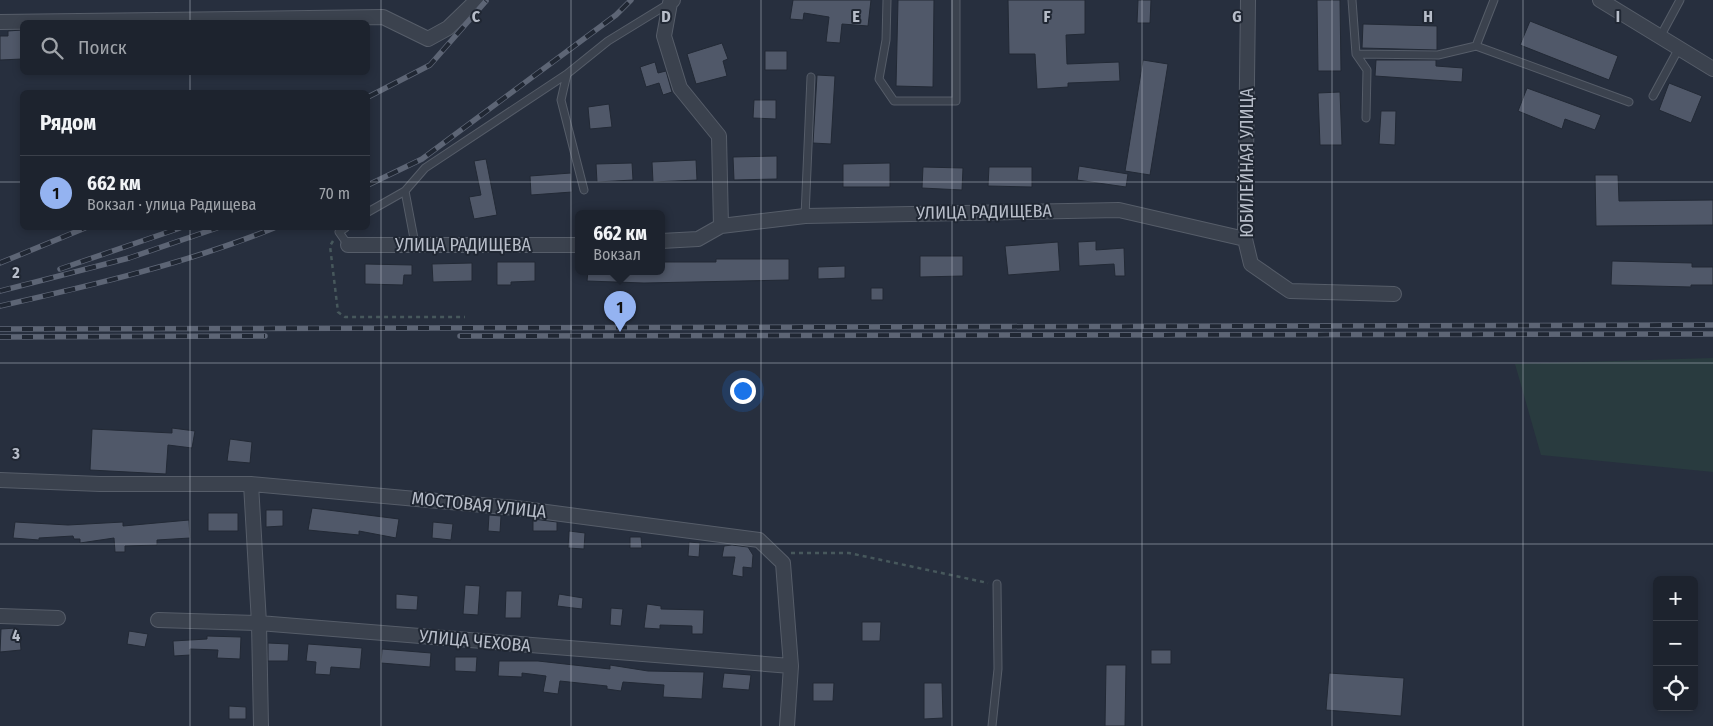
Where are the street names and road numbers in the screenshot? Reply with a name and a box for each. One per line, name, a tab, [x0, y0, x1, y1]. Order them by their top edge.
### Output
street label: ЮБИЛЕЙНАЯ УЛИЦА	[1236, 88, 1258, 238]
street label: УЛИЦА РАДИЩЕВА	[915, 200, 1053, 224]
street label: УЛИЦА РАДИЩЕВА	[394, 234, 531, 256]
street label: МОСТОВАЯ УЛИЦА	[411, 487, 548, 523]
street label: УЛИЦА ЧЕХОВА	[417, 625, 532, 657]

